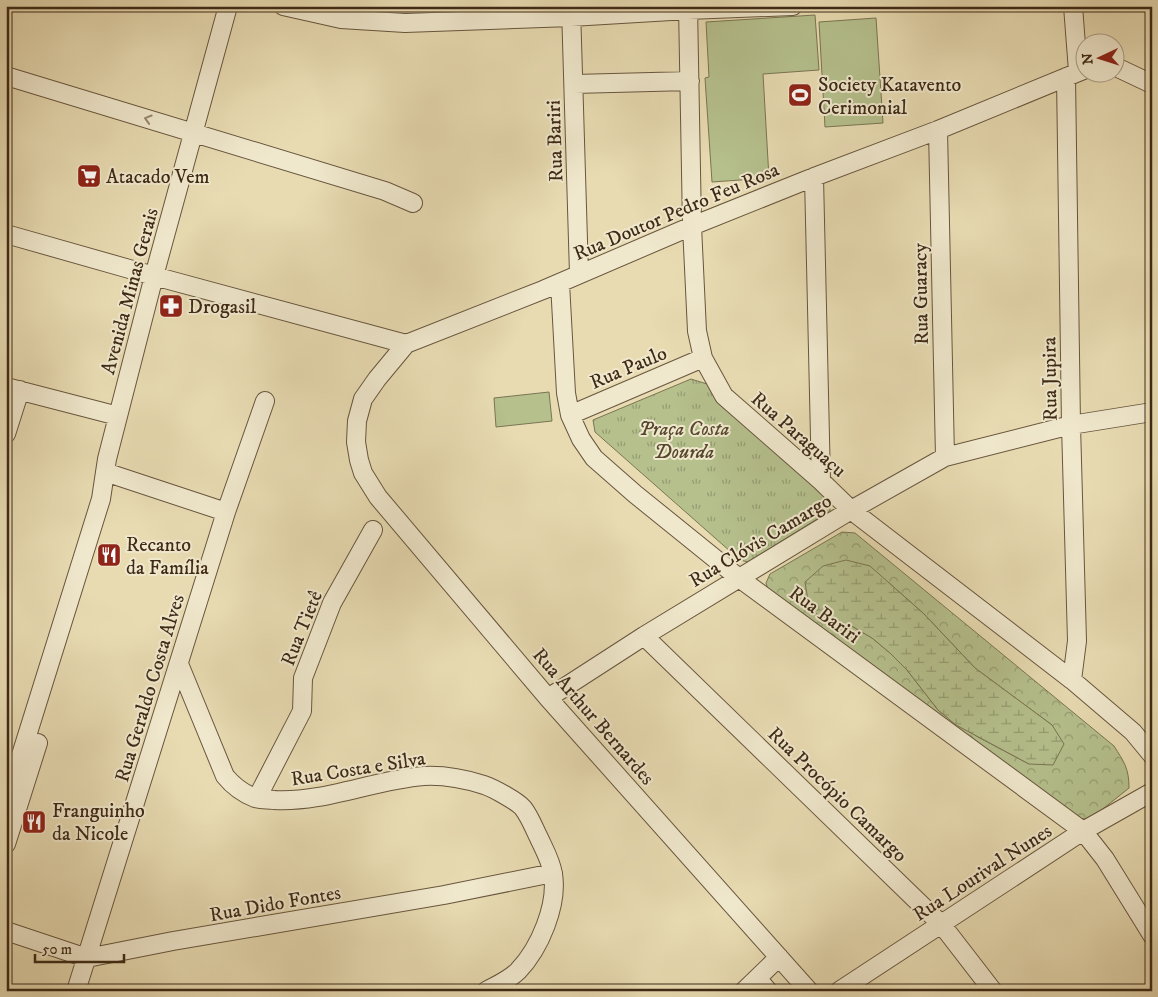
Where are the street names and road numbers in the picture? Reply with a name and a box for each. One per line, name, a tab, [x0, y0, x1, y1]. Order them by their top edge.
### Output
street label: Rua Bariri	[542, 99, 569, 182]
street label: Rua Doutor Pedro Feu Rosa	[570, 158, 784, 267]
street label: Avenida Minas Gerais	[96, 205, 165, 377]
street label: Rua Guaracy	[908, 242, 935, 345]
street label: Rua Jupira	[1037, 336, 1064, 421]
street label: Rua Paulo	[586, 341, 671, 396]
street label: Rua Paraguaçu	[745, 387, 851, 483]
street label: Rua Clóvis Camargo	[685, 489, 837, 594]
street label: Rua Bariri	[784, 581, 865, 649]
street label: Rua Tietê	[276, 587, 329, 670]
street label: Rua Geraldo Costa Alves	[110, 591, 191, 785]
street label: Rua Arthur Bernardes	[526, 643, 659, 791]
street label: Rua Procópio Camargo	[762, 722, 912, 868]
street label: Rua Costa e Silva	[289, 746, 428, 792]
street label: Rua Lourival Nunes	[909, 819, 1057, 928]
street label: Rua Dido Fontes	[208, 881, 343, 928]

